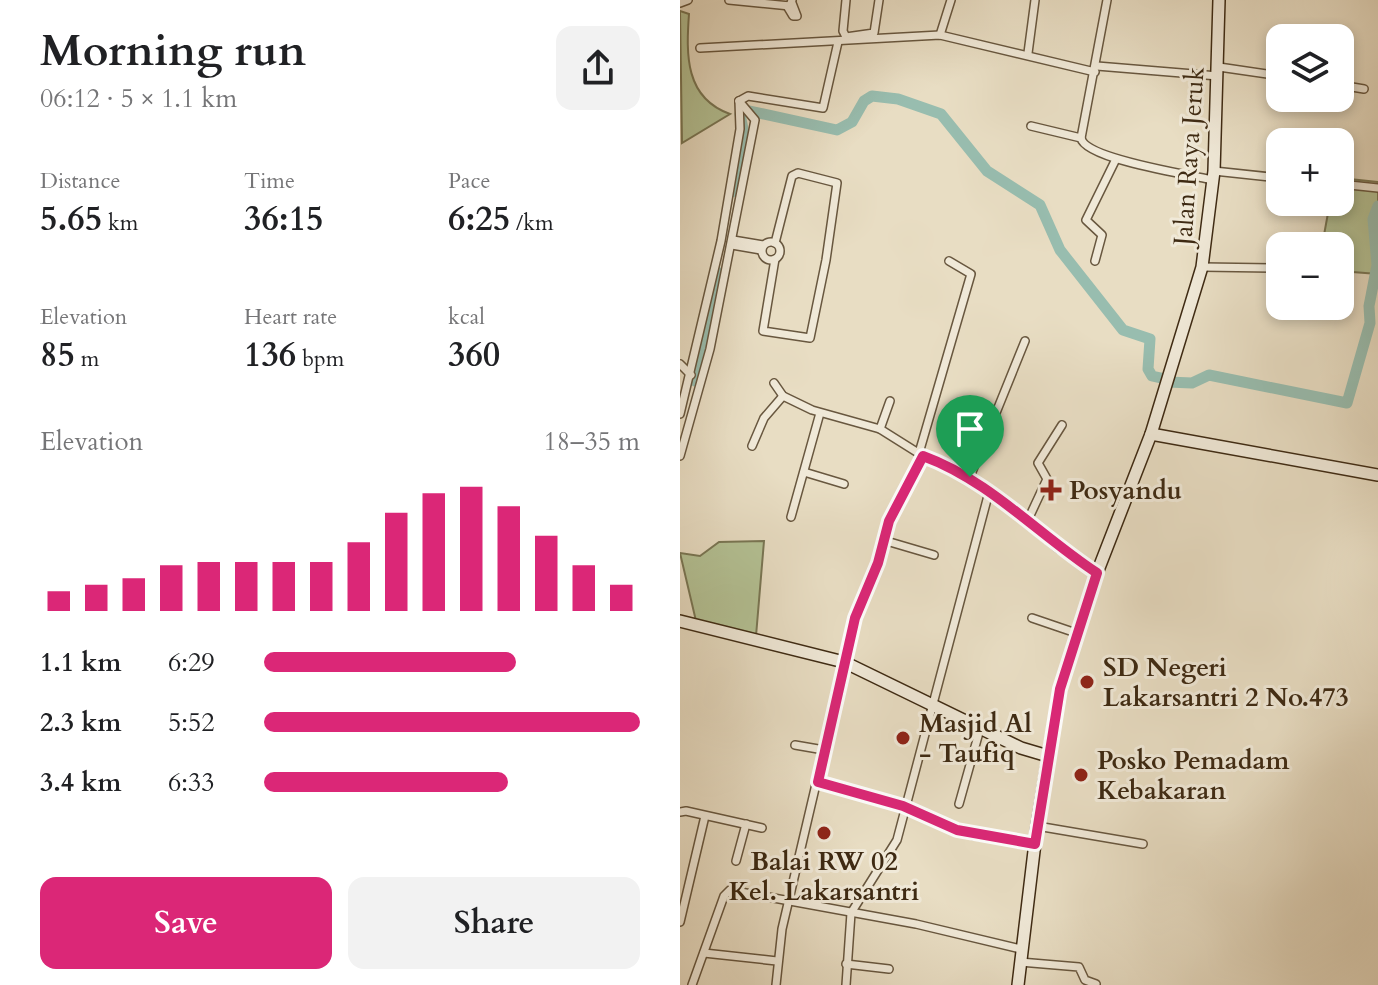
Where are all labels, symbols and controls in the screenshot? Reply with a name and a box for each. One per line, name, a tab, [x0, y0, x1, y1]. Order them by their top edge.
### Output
text: Morning run	[40, 21, 306, 81]
map controls	[1266, 24, 1354, 320]
button: layers	[1266, 24, 1354, 112]
button: share	[556, 26, 640, 110]
street label: Jalan Raya Jeruk	[1165, 65, 1213, 251]
text: 06:12 · 5 × 1.1 km	[40, 81, 237, 116]
button: +	[1266, 128, 1354, 216]
text: Distance	[40, 166, 120, 196]
text: Time	[244, 166, 295, 196]
text: Pace	[448, 166, 491, 196]
text: 5.65	[40, 196, 102, 242]
text: 36:15	[244, 196, 324, 242]
text: 6:25	[448, 196, 510, 242]
text: km	[102, 208, 138, 238]
text: /km	[510, 208, 554, 238]
button: −	[1266, 232, 1354, 320]
text: Elevation	[40, 302, 127, 332]
text: Heart rate	[244, 302, 337, 332]
text: kcal	[448, 302, 485, 332]
text: 85	[40, 332, 75, 378]
text: 136	[244, 332, 296, 378]
text: 360	[448, 332, 500, 378]
text: m	[75, 344, 99, 374]
text: bpm	[296, 344, 344, 374]
pin	[936, 395, 1004, 477]
icon: arrive	[948, 407, 992, 451]
text: Elevation	[40, 424, 143, 459]
text: 18–35 m	[543, 424, 640, 459]
place label: Posyandu	[1069, 473, 1182, 508]
marker: Posyandu	[1040, 479, 1062, 501]
text: 1.1 km	[40, 645, 121, 680]
text: 6:29	[168, 645, 215, 680]
place label: SD Negeri Lakarsantri 2 No.473	[1103, 650, 1349, 715]
marker: SD Negeri Lakarsantri 2 No.473	[1078, 673, 1096, 691]
text: 2.3 km	[40, 705, 121, 740]
text: 5:52	[168, 705, 215, 740]
place label: Masjid Al - Taufiq	[919, 706, 1032, 771]
marker: Masjid Al - Taufiq	[894, 729, 912, 747]
place label: Posko Pemadam Kebakaran	[1097, 743, 1289, 808]
text: 3.4 km	[40, 765, 121, 800]
text: 6:33	[168, 765, 215, 800]
marker: Posko Pemadam Kebakaran	[1072, 766, 1090, 784]
marker: Balai RW 02 Kel. Lakarsantri	[815, 824, 833, 842]
place label: Balai RW 02 Kel. Lakarsantri	[729, 844, 919, 909]
button: Save	[40, 877, 332, 969]
button: Share	[348, 877, 640, 969]

